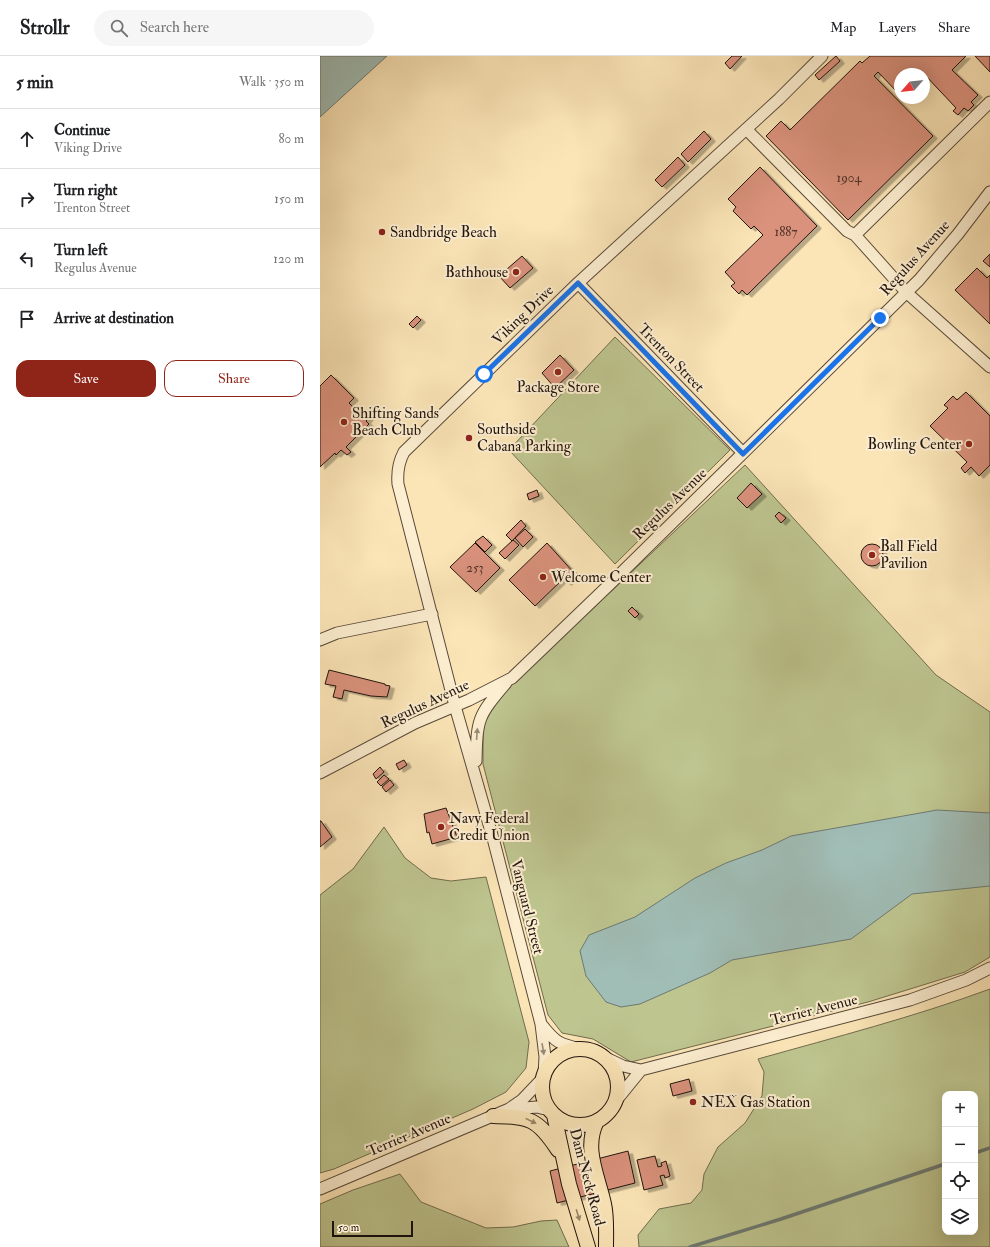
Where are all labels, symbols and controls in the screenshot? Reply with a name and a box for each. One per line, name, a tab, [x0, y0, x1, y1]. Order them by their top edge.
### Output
search box	[94, 10, 374, 46]
text: Strollr	[20, 16, 70, 40]
icon: search	[108, 17, 130, 39]
text: Search here	[140, 18, 209, 37]
text: Map	[830, 19, 856, 36]
text: Layers	[878, 19, 916, 36]
text: Share	[938, 19, 970, 36]
north arrow	[894, 68, 930, 104]
text: 5 min	[16, 72, 54, 93]
text: Walk · 350 m	[239, 74, 304, 90]
text: Continue	[54, 121, 110, 140]
icon: ahead	[16, 128, 38, 150]
text: 80 m	[278, 131, 304, 147]
text: Viking Drive	[54, 140, 122, 156]
house number: 1904	[837, 170, 862, 186]
text: Turn right	[54, 181, 117, 200]
icon: right	[16, 188, 38, 210]
text: 150 m	[274, 191, 304, 207]
text: Trenton Street	[54, 200, 130, 216]
street label: Regulus Avenue	[876, 216, 954, 300]
place label: Sandbridge Beach	[390, 223, 497, 242]
house number: 1887	[775, 224, 797, 240]
marker: Sandbridge Beach	[377, 227, 387, 237]
text: Turn left	[54, 241, 108, 260]
icon: left	[16, 248, 38, 270]
text: 120 m	[273, 251, 304, 267]
text: Regulus Avenue	[54, 260, 137, 276]
place label: Bathhouse	[445, 263, 508, 282]
marker: Bathhouse	[511, 267, 521, 277]
street label: Viking Drive	[488, 281, 558, 349]
icon: arrive	[16, 308, 38, 330]
text: Arrive at destination	[54, 309, 174, 328]
route end	[871, 309, 889, 327]
street label: Trenton Street	[634, 320, 709, 396]
button: Save	[16, 360, 156, 397]
button: Share	[164, 360, 304, 397]
route start	[475, 365, 493, 383]
marker: Package Store	[553, 367, 563, 377]
place label: Package Store	[517, 378, 599, 397]
place label: Shifting Sands Beach Club	[352, 404, 439, 440]
marker: Shifting Sands Beach Club	[339, 417, 349, 427]
place label: Southside Cabana Parking	[477, 420, 572, 456]
marker: Southside Cabana Parking	[464, 433, 474, 443]
place label: Bowling Center	[867, 435, 961, 454]
marker: Bowling Center	[964, 439, 974, 449]
street label: Regulus Avenue	[629, 464, 711, 544]
place label: Ball Field Pavilion	[880, 537, 938, 573]
marker: Ball Field Pavilion	[867, 550, 877, 560]
house number: 253	[466, 560, 484, 576]
place label: Welcome Center	[550, 568, 651, 587]
marker: Welcome Center	[538, 572, 548, 582]
street label: Regulus Avenue	[378, 675, 472, 733]
one-way arrow	[473, 728, 480, 740]
place label: Navy Federal Credit Union	[449, 809, 530, 845]
marker: Navy Federal Credit Union	[436, 822, 446, 832]
street label: Vanguard Street	[506, 858, 548, 956]
street label: Terrier Avenue	[768, 990, 860, 1030]
one-way arrow	[540, 1043, 546, 1055]
map controls	[942, 1091, 978, 1235]
button: +	[942, 1091, 978, 1127]
place label: NEX Gas Station	[701, 1093, 810, 1112]
marker: NEX Gas Station	[688, 1097, 698, 1107]
street label: Terrier Avenue	[364, 1109, 454, 1161]
one-way arrow	[525, 1118, 537, 1124]
street label: Dam Neck Road	[565, 1126, 609, 1228]
button: −	[942, 1127, 978, 1163]
button: locate	[942, 1163, 978, 1199]
button: layers	[942, 1199, 978, 1235]
one-way arrow	[576, 1210, 582, 1222]
scale bar	[332, 1219, 413, 1238]
text: 50 m	[338, 1221, 359, 1234]

